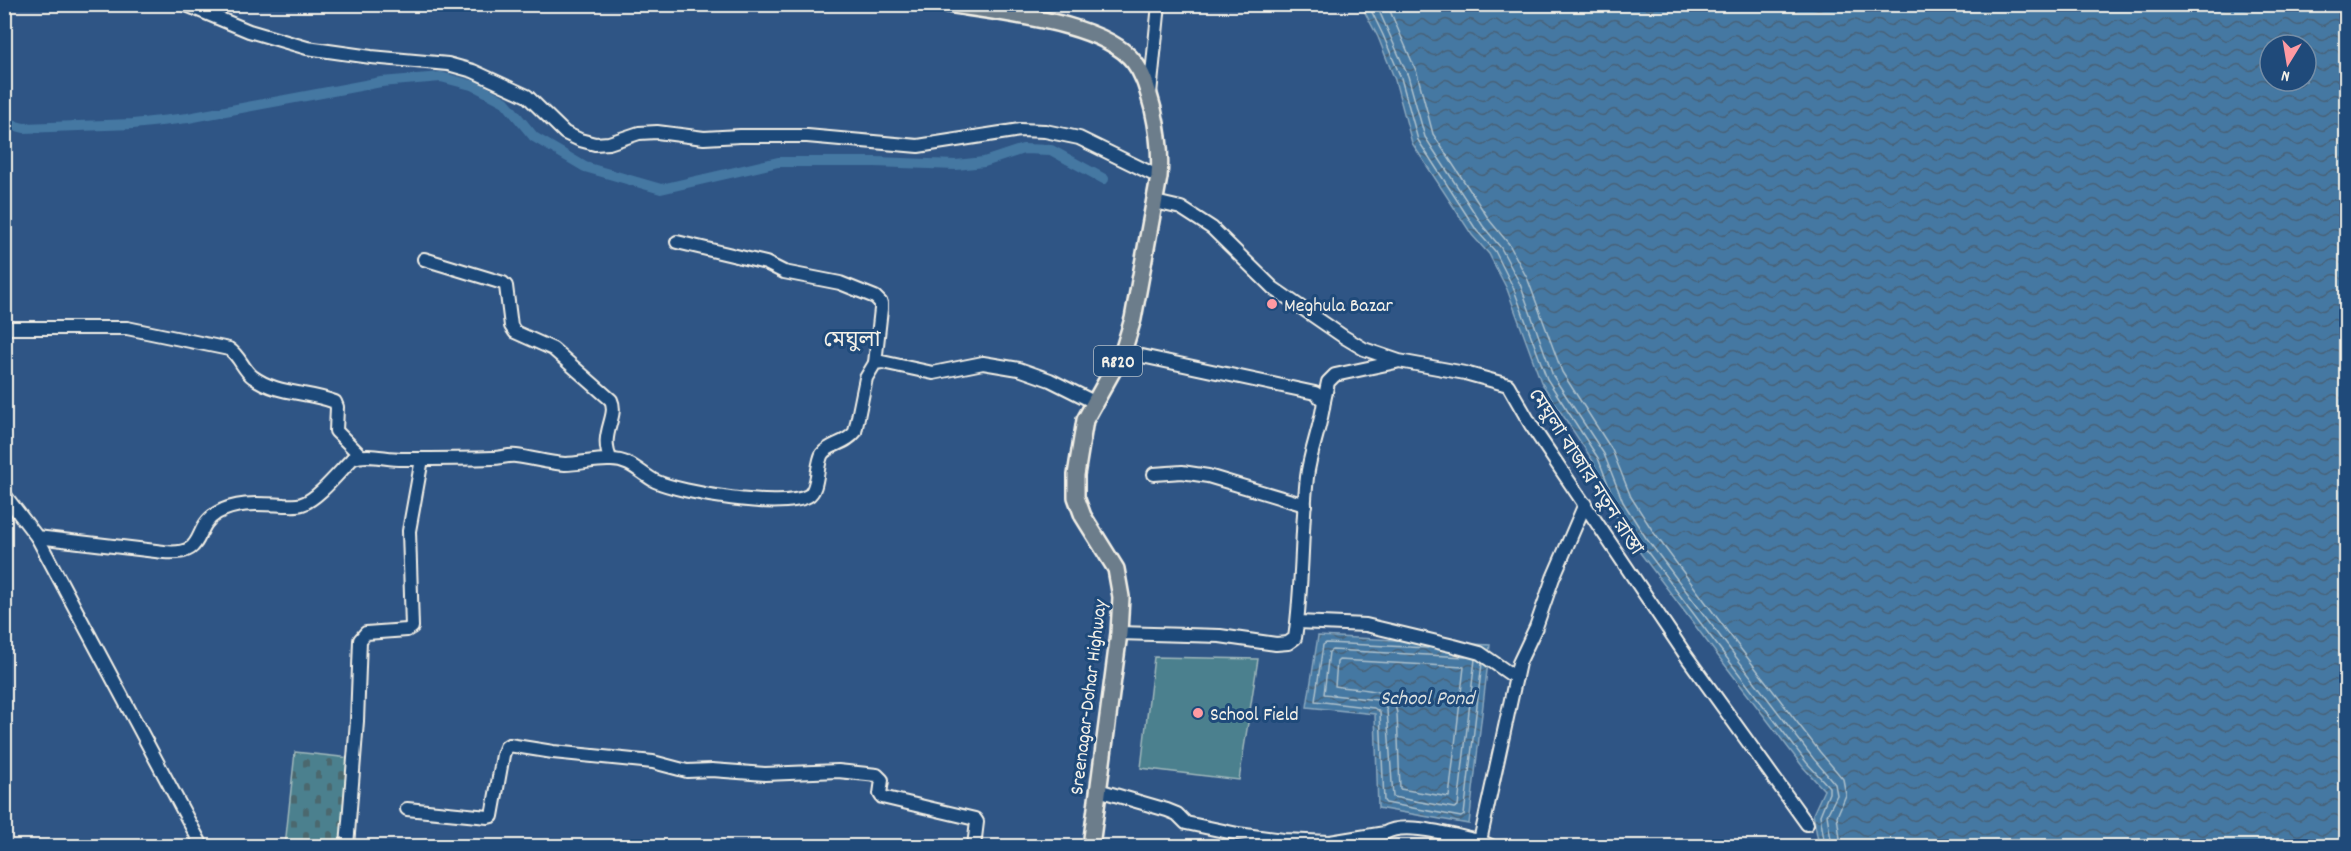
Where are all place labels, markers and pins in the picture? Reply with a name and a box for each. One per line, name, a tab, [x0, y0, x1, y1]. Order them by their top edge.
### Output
place label: Meghula Bazar	[1284, 293, 1394, 321]
marker: Meghula Bazar	[1265, 297, 1279, 311]
place label: School Field	[1210, 702, 1299, 730]
marker: School Field	[1191, 706, 1205, 720]

